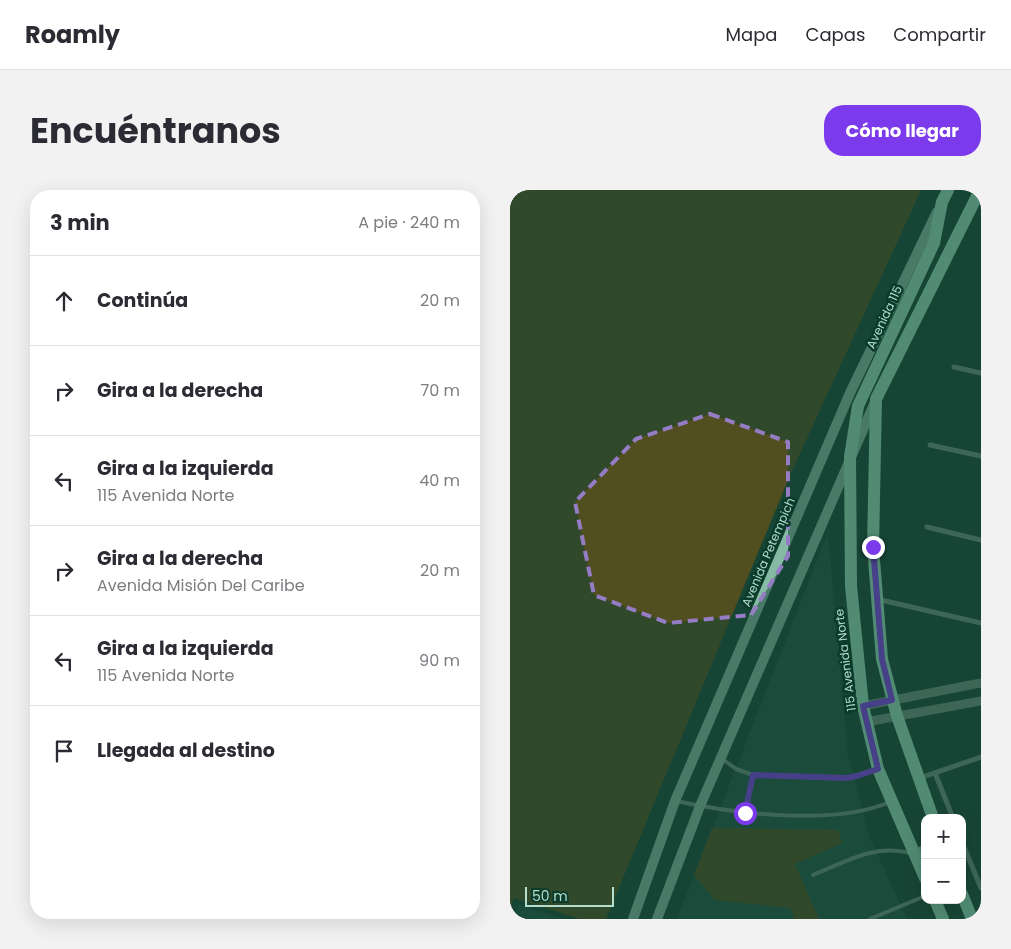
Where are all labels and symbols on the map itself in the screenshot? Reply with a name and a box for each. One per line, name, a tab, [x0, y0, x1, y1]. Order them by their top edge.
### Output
street label: Avenida 115	[862, 283, 906, 351]
street label: Avenida Petempich	[737, 495, 799, 609]
route end	[862, 536, 885, 559]
street label: 115 Avenida Norte	[830, 608, 860, 712]
route start	[734, 802, 757, 825]
scale bar	[525, 884, 614, 907]

